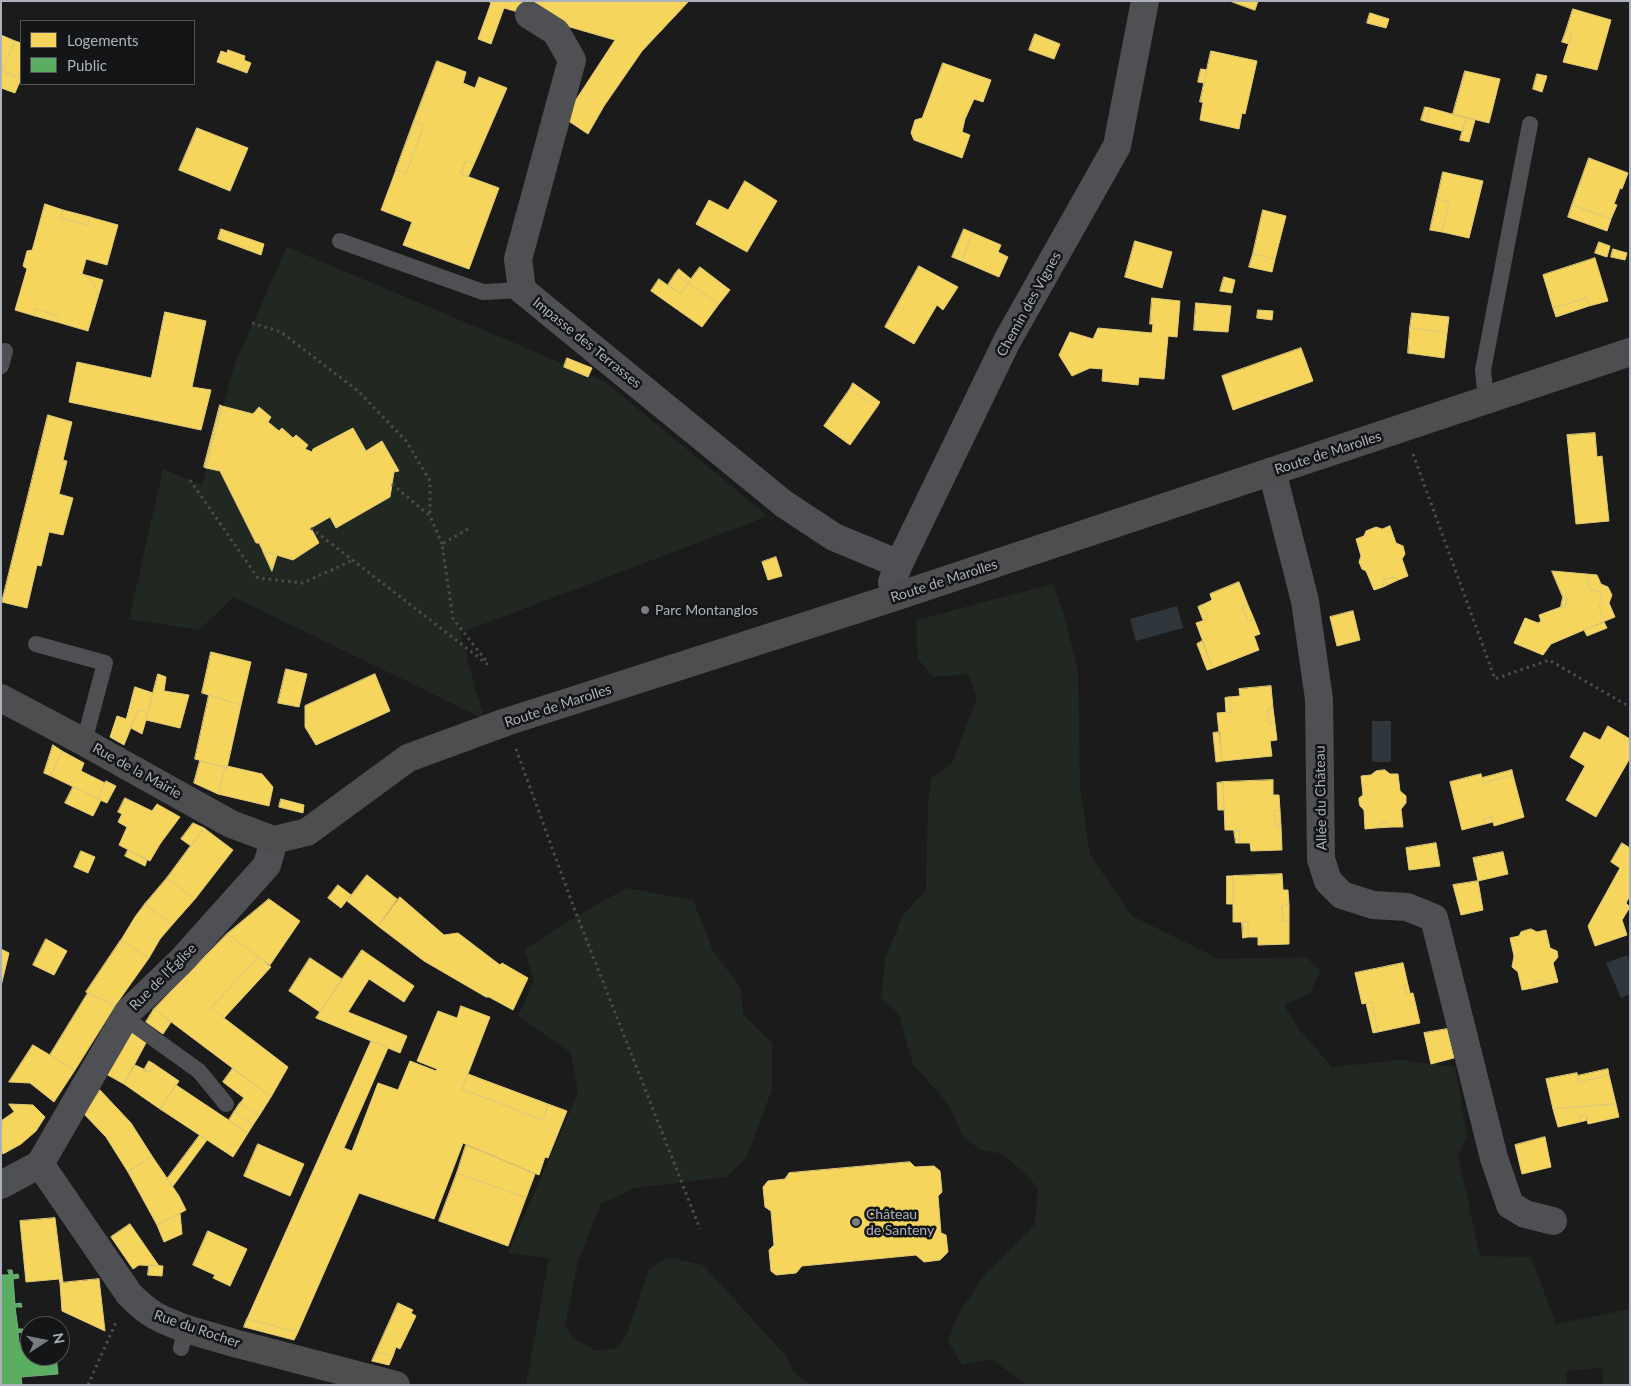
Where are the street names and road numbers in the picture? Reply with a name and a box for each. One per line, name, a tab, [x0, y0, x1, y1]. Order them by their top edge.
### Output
street label: Chemin des Vignes	[993, 249, 1065, 359]
street label: Impasse des Terrasses	[529, 294, 645, 392]
street label: Route de Marolles	[1272, 428, 1384, 478]
street label: Route de Marolles	[888, 556, 1000, 606]
street label: Route de Marolles	[502, 681, 614, 731]
street label: Rue de la Mairie	[90, 740, 184, 802]
street label: Allée du Château	[1312, 745, 1330, 851]
street label: Rue de l'Église	[126, 940, 200, 1014]
street label: Rue du Rocher	[152, 1306, 242, 1352]

